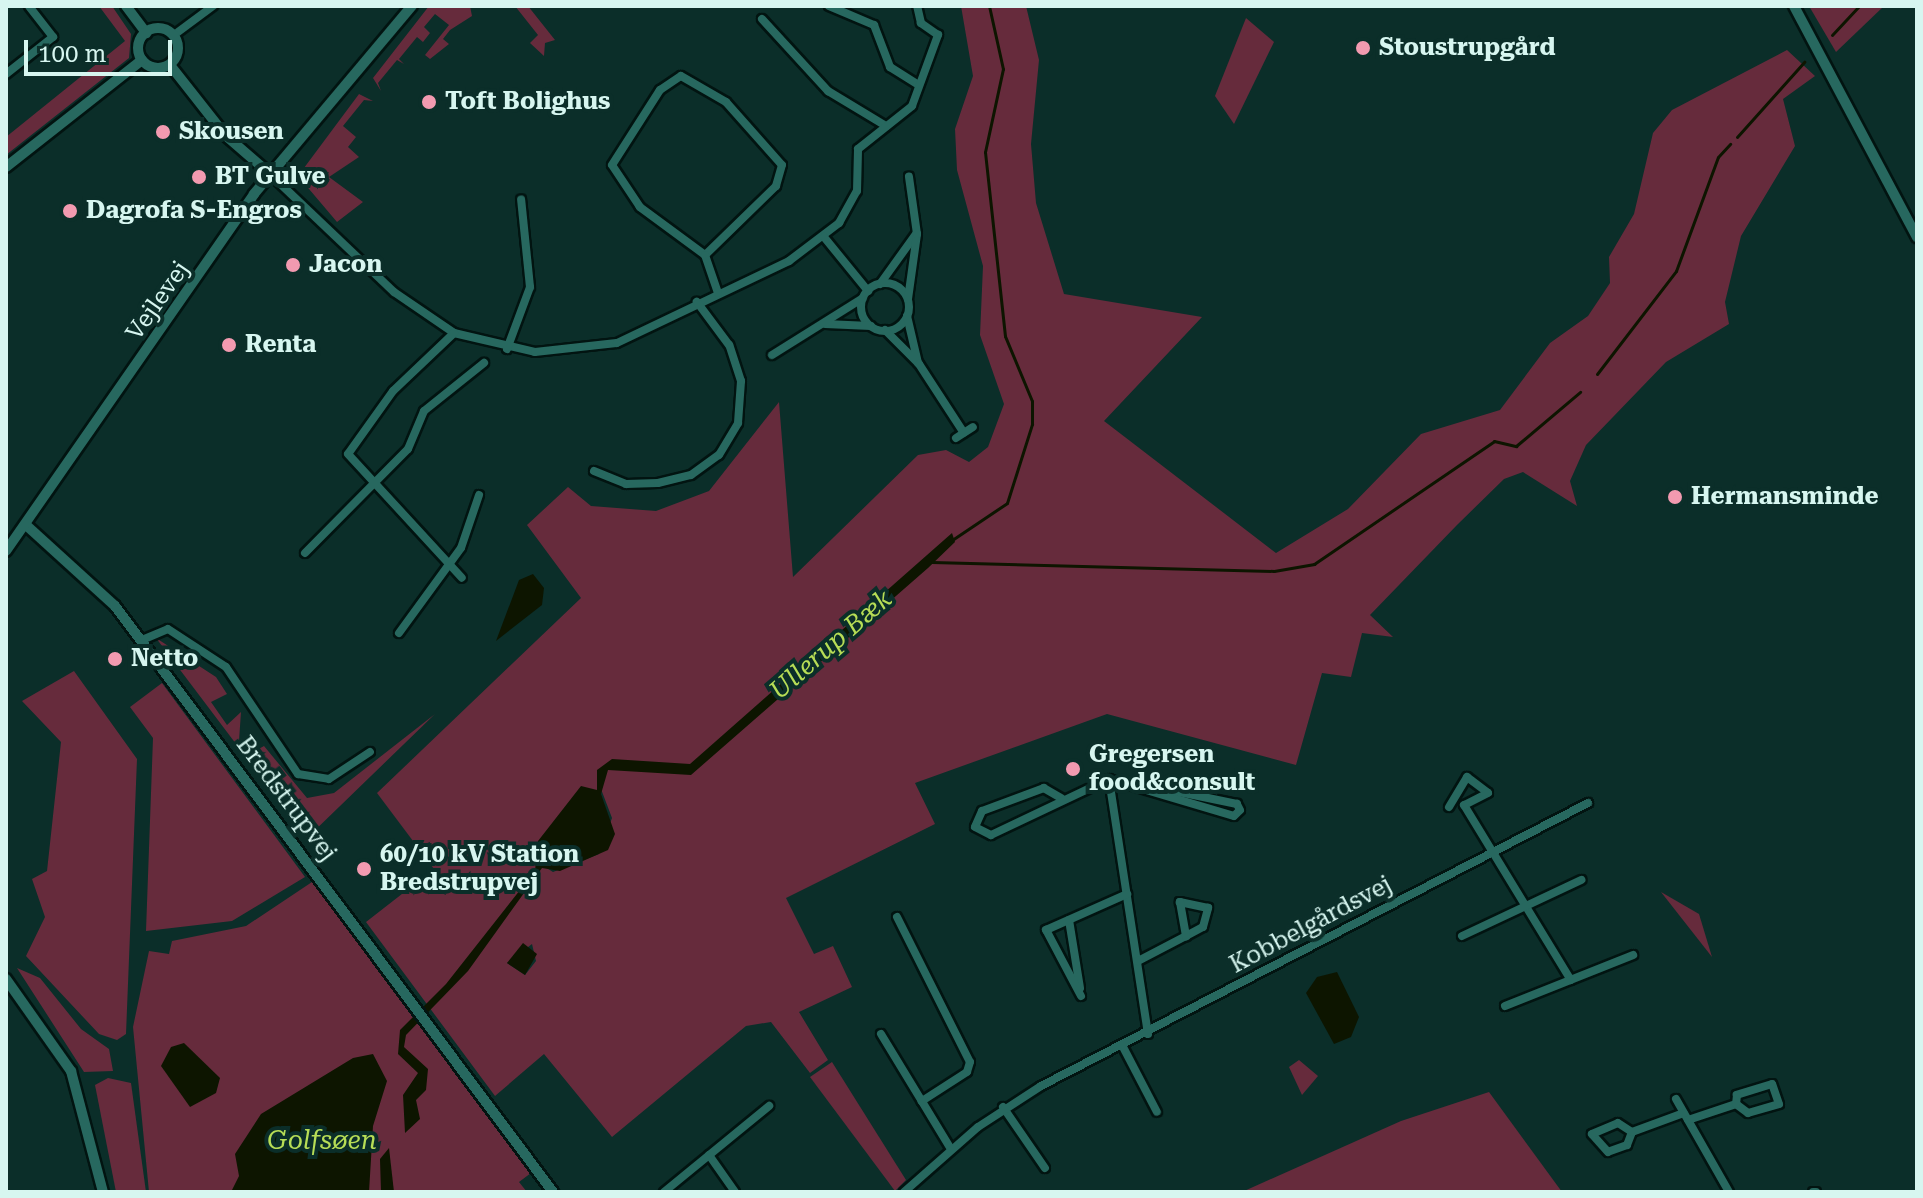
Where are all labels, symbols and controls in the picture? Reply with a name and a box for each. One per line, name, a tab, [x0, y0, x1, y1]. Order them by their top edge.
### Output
scale bar	[28, 24, 176, 74]
place label: Stoustrupgård	[1379, 34, 1555, 62]
marker: Stoustrupgård	[1354, 39, 1372, 57]
text: 100 m	[38, 40, 106, 68]
place label: Toft Bolighus	[445, 88, 611, 116]
marker: Toft Bolighus	[420, 93, 438, 111]
place label: Skousen	[179, 118, 284, 146]
marker: Skousen	[154, 123, 172, 141]
place label: BT Gulve	[215, 163, 326, 191]
marker: BT Gulve	[190, 168, 208, 186]
place label: Dagrofa S-Engros	[86, 197, 302, 225]
marker: Dagrofa S-Engros	[61, 202, 79, 220]
place label: Jacon	[309, 251, 382, 279]
street label: Vejlevej	[120, 256, 196, 346]
marker: Jacon	[284, 256, 302, 274]
place label: Renta	[245, 331, 316, 359]
marker: Renta	[220, 336, 238, 354]
place label: Hermansminde	[1691, 483, 1879, 511]
marker: Hermansminde	[1666, 488, 1684, 506]
water label: Ullerup Bæk	[764, 584, 898, 706]
place label: Netto	[131, 645, 198, 673]
marker: Netto	[106, 650, 124, 668]
street label: Bredstrupvej	[230, 731, 342, 867]
place label: Gregersen food&consult	[1089, 741, 1255, 797]
marker: Gregersen food&consult	[1064, 760, 1082, 778]
place label: 60/10 kV Station Bredstrupvej	[380, 841, 579, 897]
marker: 60/10 kV Station Bredstrupvej	[355, 860, 373, 878]
street label: Kobbelgårdsvej	[1225, 870, 1397, 980]
water label: Golfsøen	[267, 1125, 377, 1157]

